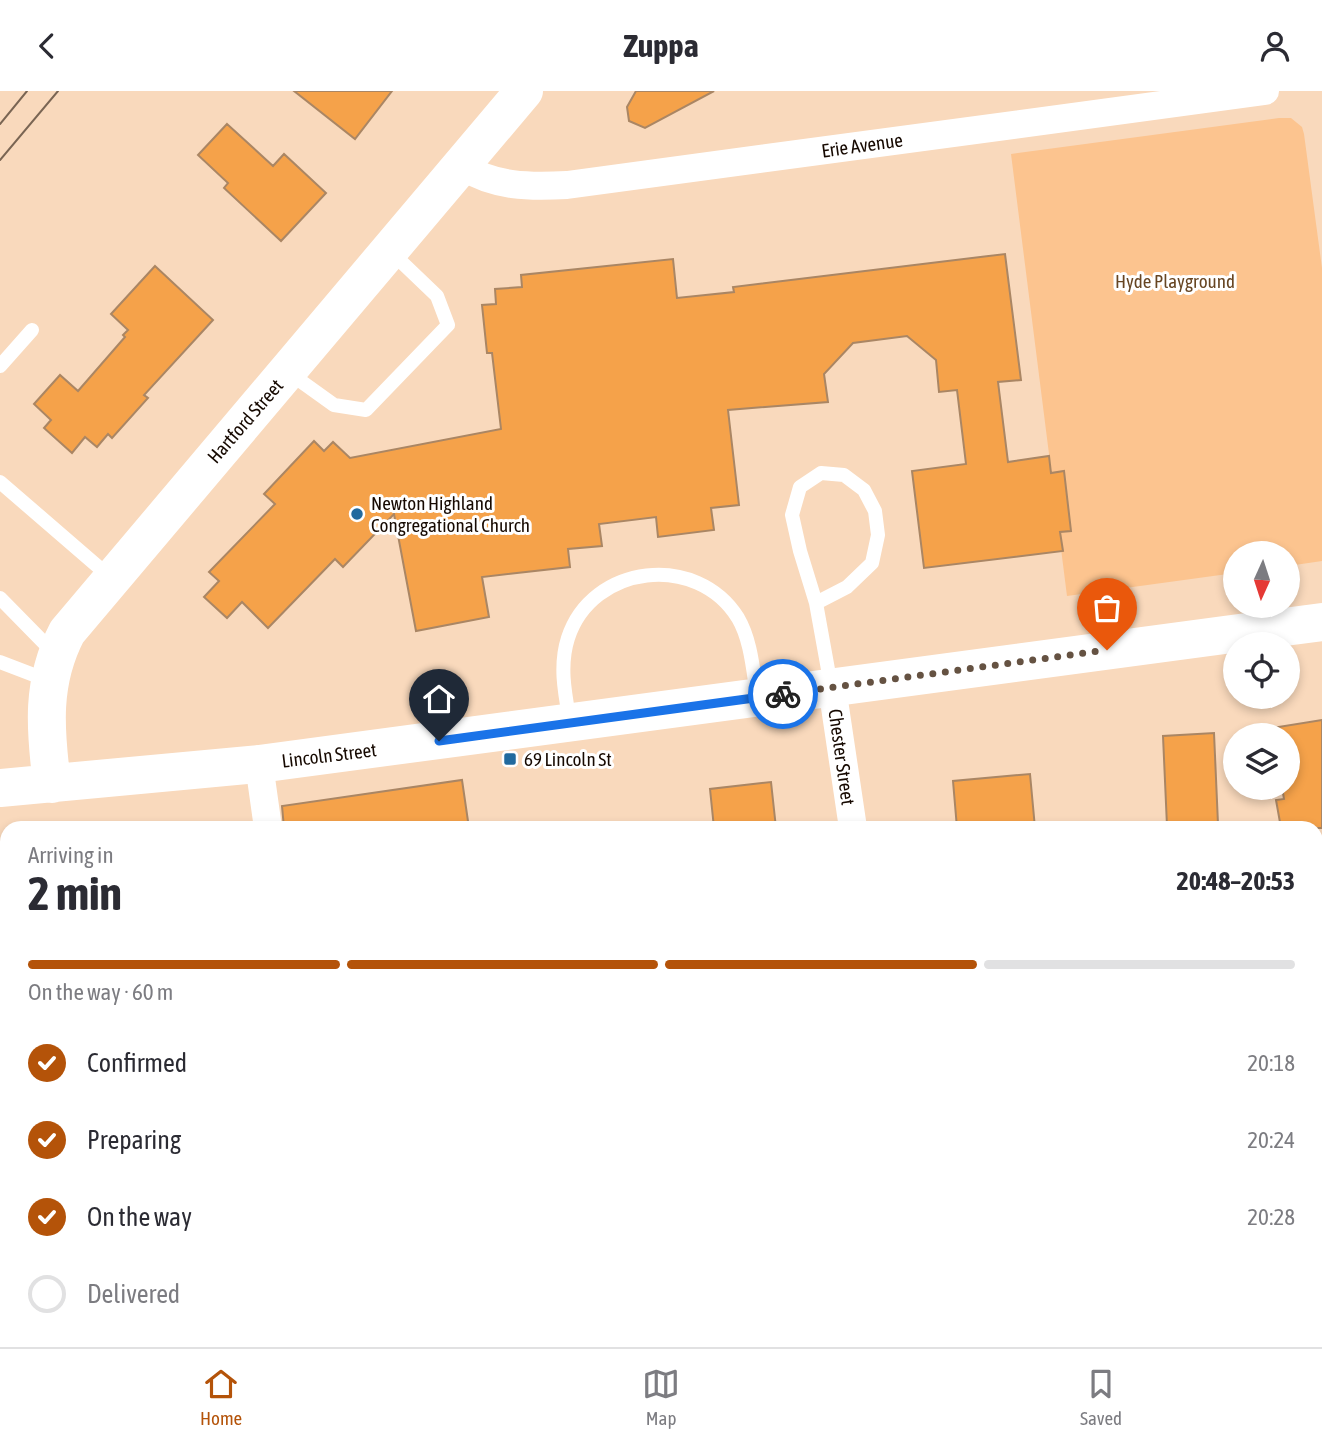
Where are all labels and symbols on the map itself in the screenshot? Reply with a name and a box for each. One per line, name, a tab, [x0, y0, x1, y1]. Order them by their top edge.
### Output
street label: Erie Avenue	[820, 128, 904, 162]
park label: Hyde Playground	[1115, 270, 1235, 292]
street label: Hartford Street	[203, 375, 287, 467]
place label: Newton Highland Congregational Church	[371, 492, 530, 536]
marker: Newton Highland Congregational Church	[349, 506, 365, 522]
north arrow	[1223, 541, 1300, 618]
pin	[1077, 578, 1137, 650]
courier	[748, 659, 818, 729]
pin	[409, 669, 469, 741]
street label: Chester Street	[824, 707, 860, 807]
street label: Lincoln Street	[280, 738, 378, 772]
place label: 69 Lincoln St	[524, 748, 612, 770]
marker: 69 Lincoln St	[502, 751, 518, 767]

